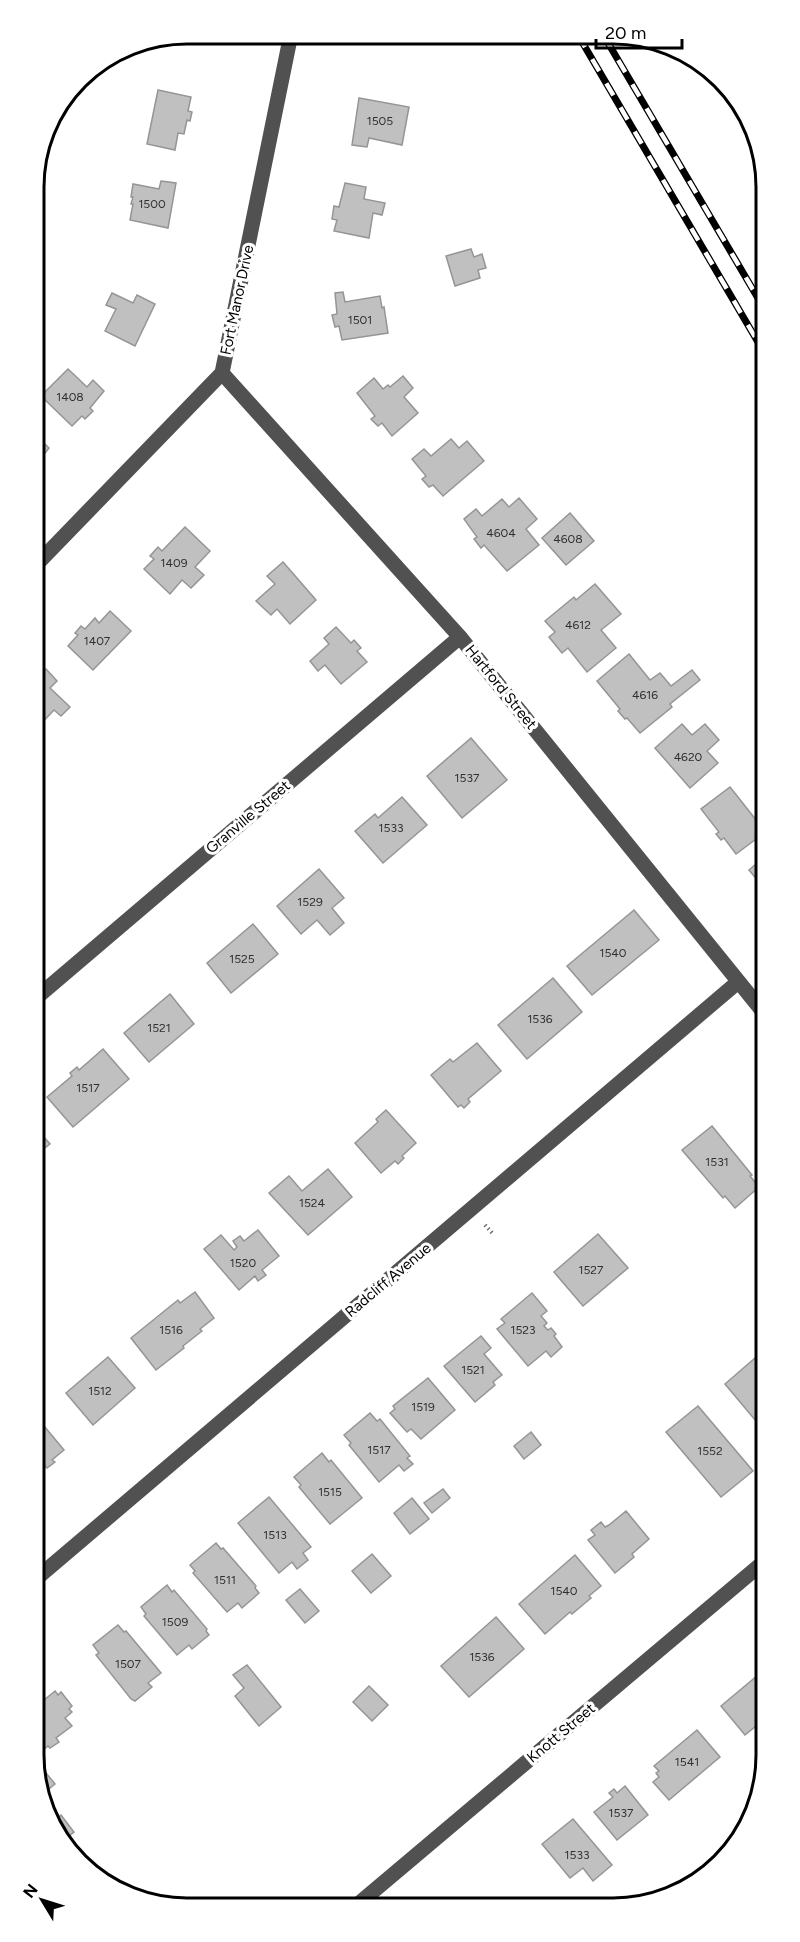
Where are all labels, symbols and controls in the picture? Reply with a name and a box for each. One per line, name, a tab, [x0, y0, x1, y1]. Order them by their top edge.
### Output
scale bar	[596, 12, 682, 50]
text: 20 m	[605, 22, 646, 44]
house number: 1505	[367, 114, 393, 128]
house number: 1500	[138, 197, 166, 211]
street label: Fort Manor Drive	[217, 243, 257, 357]
house number: 1501	[348, 313, 372, 327]
house number: 1408	[56, 390, 84, 404]
house number: 4604	[486, 526, 516, 540]
house number: 4608	[553, 532, 583, 546]
house number: 1409	[161, 556, 188, 570]
house number: 4612	[565, 618, 591, 632]
house number: 1407	[84, 634, 111, 648]
street label: Hartford Street	[461, 641, 541, 733]
house number: 4616	[632, 688, 658, 702]
house number: 4620	[674, 750, 703, 764]
house number: 1537	[455, 771, 480, 785]
street label: Granville Street	[202, 776, 294, 857]
house number: 1533	[379, 821, 403, 835]
house number: 1529	[297, 895, 323, 909]
house number: 1540	[599, 946, 627, 960]
house number: 1525	[229, 952, 255, 966]
house number: 1536	[527, 1012, 553, 1026]
house number: 1521	[147, 1021, 171, 1035]
house number: 1517	[76, 1081, 100, 1095]
house number: 1531	[705, 1155, 729, 1169]
house number: 1524	[299, 1196, 326, 1210]
street label: Radcliff Avenue	[342, 1239, 434, 1321]
house number: 1520	[230, 1256, 256, 1270]
house number: 1527	[578, 1263, 604, 1277]
house number: 1516	[159, 1323, 183, 1337]
house number: 1523	[510, 1323, 536, 1337]
house number: 1521	[461, 1363, 485, 1377]
house number: 1512	[88, 1384, 112, 1398]
house number: 1519	[411, 1400, 435, 1414]
house number: 1517	[367, 1443, 391, 1457]
house number: 1552	[697, 1444, 723, 1458]
house number: 1515	[318, 1485, 342, 1499]
house number: 1513	[263, 1528, 287, 1542]
house number: 1511	[214, 1573, 236, 1587]
house number: 1540	[550, 1584, 578, 1598]
house number: 1509	[162, 1615, 188, 1629]
house number: 1536	[469, 1650, 495, 1664]
house number: 1507	[115, 1657, 142, 1671]
street label: Knott Street	[523, 1699, 599, 1767]
house number: 1541	[675, 1755, 699, 1769]
house number: 1537	[609, 1806, 634, 1820]
house number: 1533	[565, 1848, 589, 1862]
north arrow	[12, 1870, 72, 1930]
text: N	[19, 1880, 42, 1902]

